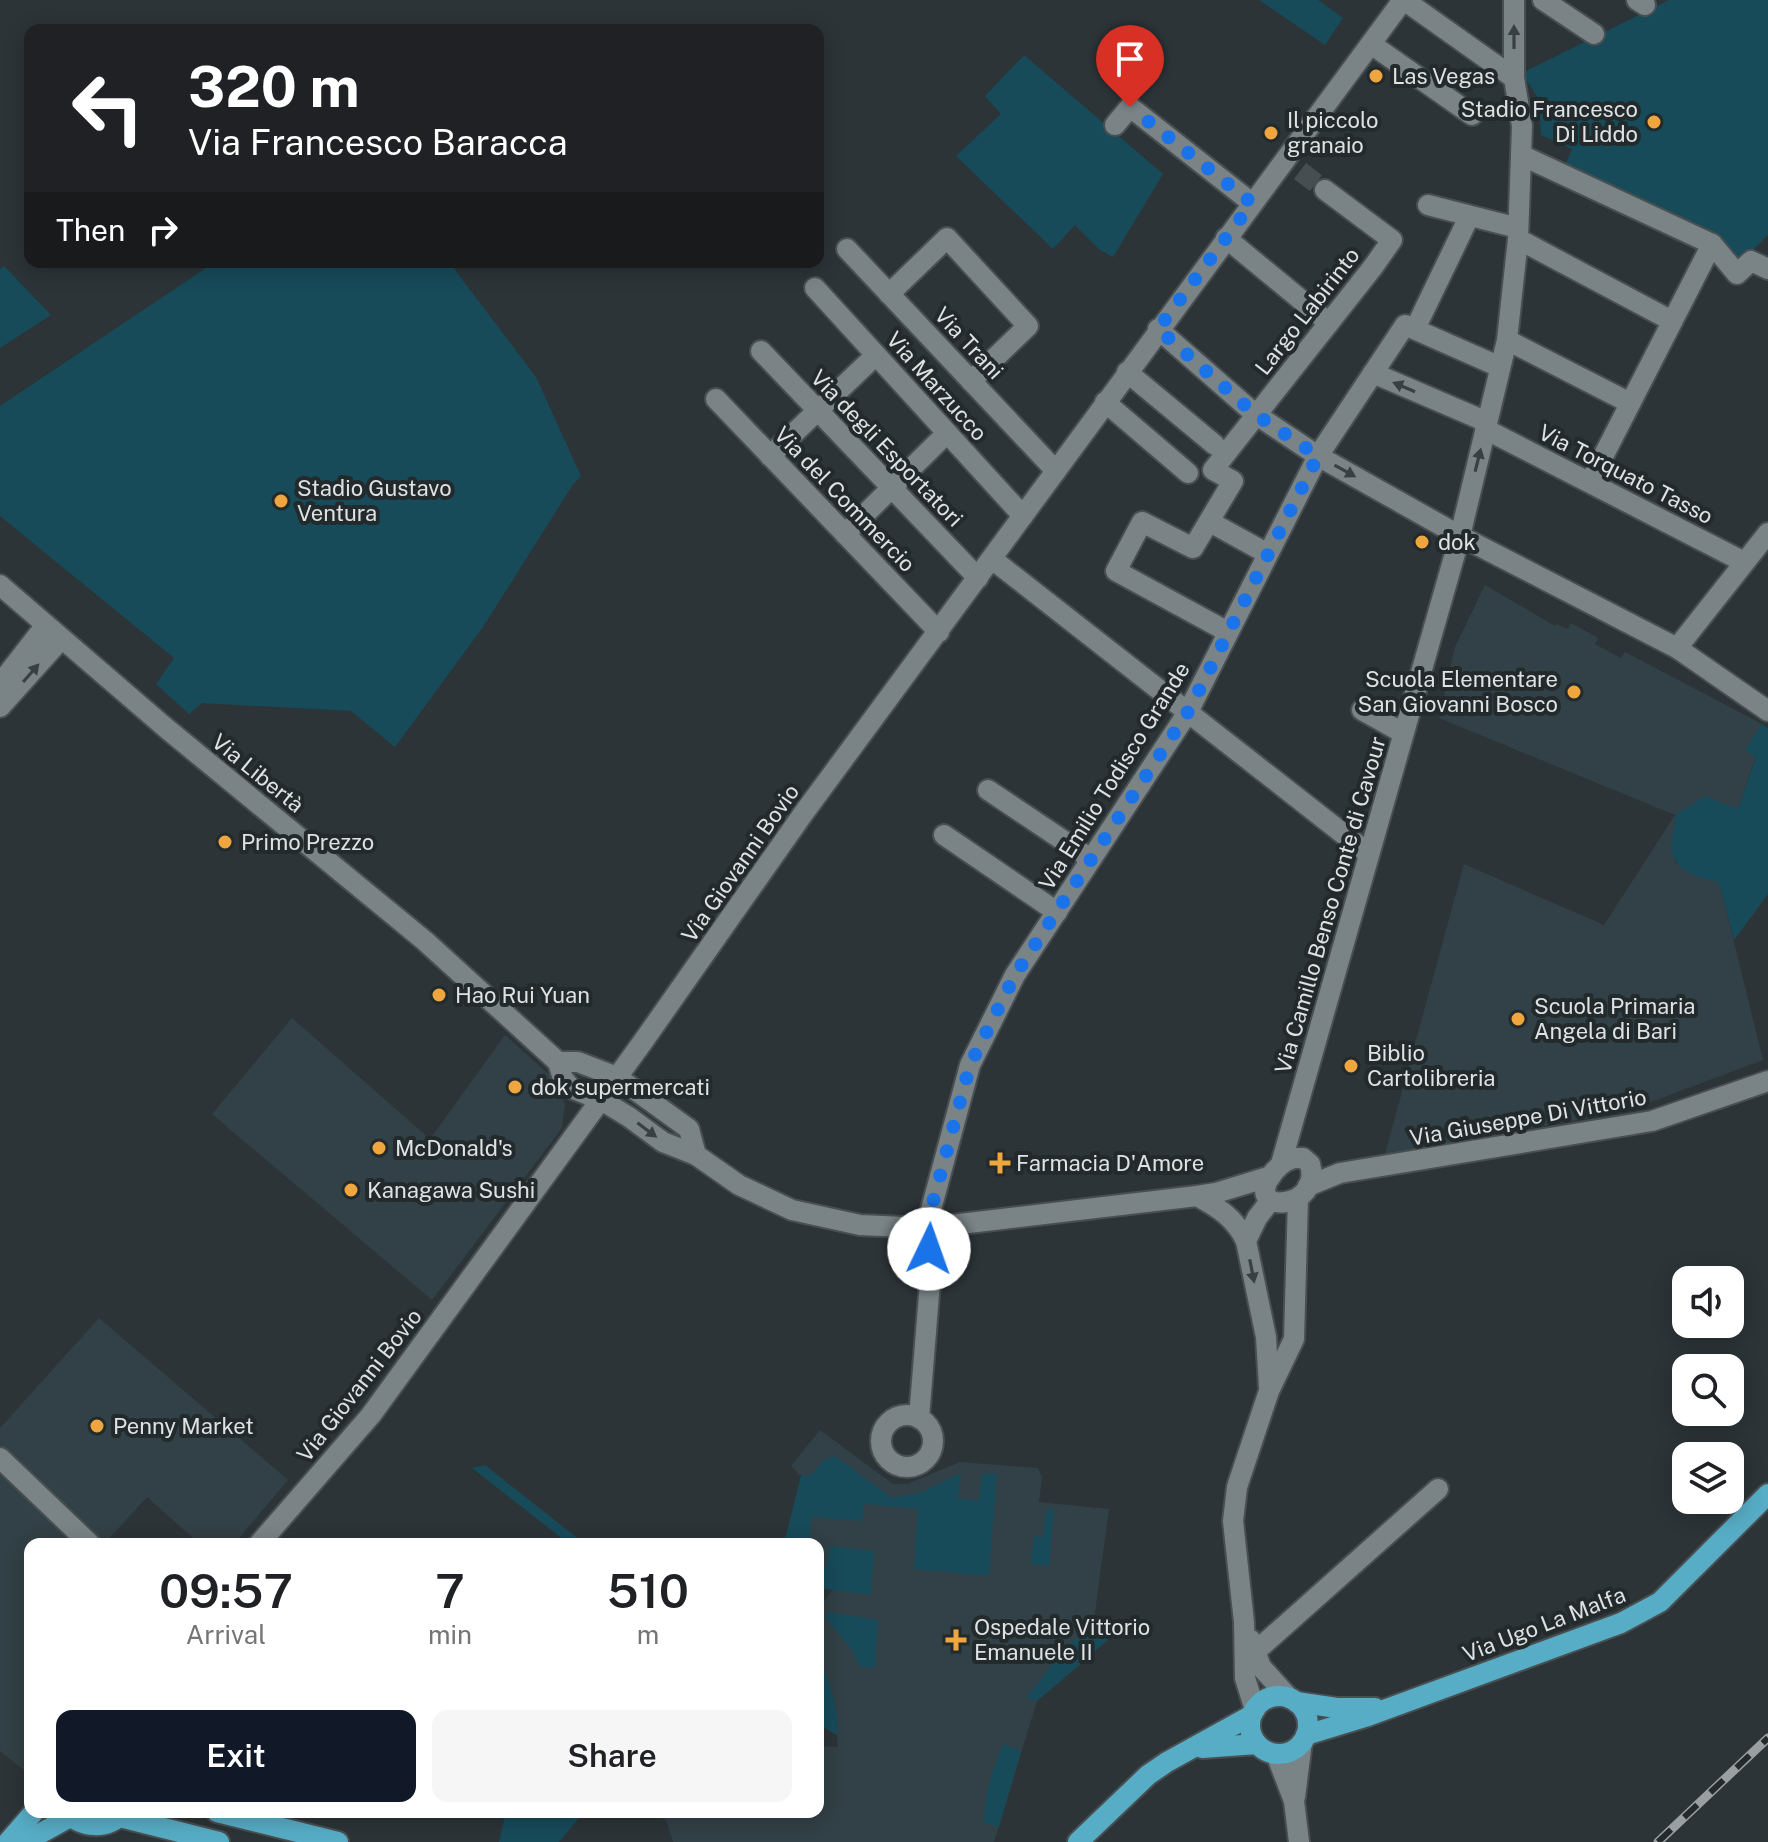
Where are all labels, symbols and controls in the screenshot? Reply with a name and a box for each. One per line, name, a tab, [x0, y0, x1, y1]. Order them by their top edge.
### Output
one-way arrow	[1508, 24, 1520, 49]
pin	[1096, 25, 1164, 107]
icon: arrive	[1108, 37, 1152, 81]
text: 320 m	[188, 54, 360, 120]
icon: left	[56, 56, 160, 160]
place label: Las Vegas	[1392, 63, 1495, 89]
marker: Las Vegas	[1367, 67, 1385, 85]
place label: Stadio Francesco Di Liddo	[1461, 96, 1638, 147]
place label: Il piccolo granaio	[1287, 107, 1379, 158]
marker: Stadio Francesco Di Liddo	[1645, 113, 1663, 131]
text: Via Francesco Baracca	[188, 121, 568, 163]
marker: Il piccolo granaio	[1262, 124, 1280, 142]
icon: right	[141, 208, 185, 252]
text: Then	[56, 212, 125, 248]
street label: Largo Labirinto	[1249, 242, 1365, 380]
street label: Via Trani	[929, 302, 1009, 384]
street label: Via Marzucco	[881, 326, 993, 446]
street label: Via degli Esportatori	[806, 364, 968, 532]
one-way arrow	[1392, 380, 1416, 393]
street label: Via Torquato Tasso	[1535, 419, 1717, 529]
street label: Via del Commercio	[769, 421, 921, 577]
one-way arrow	[1472, 447, 1485, 472]
one-way arrow	[1334, 464, 1356, 478]
place label: Stadio Gustavo Ventura	[297, 475, 452, 526]
marker: Stadio Gustavo Ventura	[272, 492, 290, 510]
place label: dok	[1438, 529, 1476, 555]
marker: dok	[1413, 533, 1431, 551]
street label: Via Emilio Todisco Grande	[1033, 657, 1195, 895]
one-way arrow	[22, 664, 39, 684]
place label: Scuola Elementare San Giovanni Bosco	[1358, 666, 1558, 717]
marker: Scuola Elementare San Giovanni Bosco	[1565, 683, 1583, 701]
street label: Via Libertà	[207, 728, 309, 818]
street label: Via Camillo Benso Conte di Cavour	[1269, 734, 1391, 1076]
street label: Via Giovanni Bovio	[676, 779, 804, 947]
place label: Primo Prezzo	[241, 829, 374, 855]
marker: Primo Prezzo	[216, 833, 234, 851]
place label: Hao Rui Yuan	[455, 982, 590, 1008]
marker: Hao Rui Yuan	[430, 986, 448, 1004]
place label: Scuola Primaria Angela di Bari	[1534, 993, 1696, 1044]
marker: Scuola Primaria Angela di Bari	[1509, 1010, 1527, 1028]
place label: Biblio Cartolibreria	[1367, 1040, 1496, 1091]
marker: Biblio Cartolibreria	[1342, 1057, 1360, 1075]
place label: dok supermercati	[531, 1074, 710, 1100]
marker: dok supermercati	[506, 1078, 524, 1096]
street label: Via Giuseppe Di Vittorio	[1408, 1083, 1648, 1151]
one-way arrow	[637, 1122, 657, 1138]
place label: McDonald's	[395, 1135, 513, 1161]
marker: McDonald's	[370, 1139, 388, 1157]
place label: Farmacia D'Amore	[1016, 1150, 1204, 1176]
marker: Farmacia D'Amore	[991, 1154, 1009, 1172]
place label: Kanagawa Sushi	[367, 1177, 535, 1203]
marker: Kanagawa Sushi	[342, 1181, 360, 1199]
position arrow	[887, 1207, 971, 1291]
one-way arrow	[1246, 1259, 1259, 1284]
map controls	[1672, 1266, 1744, 1514]
button: sound	[1672, 1266, 1744, 1338]
street label: Via Giovanni Bovio	[291, 1303, 427, 1467]
button: search	[1672, 1354, 1744, 1426]
place label: Penny Market	[113, 1413, 254, 1439]
marker: Penny Market	[88, 1417, 106, 1435]
button: layers	[1672, 1442, 1744, 1514]
text: 09:57	[159, 1562, 293, 1619]
text: 7	[435, 1562, 465, 1619]
text: 510	[607, 1562, 689, 1619]
street label: Via Ugo La Malfa	[1459, 1581, 1629, 1667]
place label: Ospedale Vittorio Emanuele II	[974, 1614, 1150, 1665]
text: Arrival	[186, 1619, 266, 1650]
text: min	[428, 1619, 472, 1650]
text: m	[637, 1619, 659, 1650]
marker: Ospedale Vittorio Emanuele II	[945, 1629, 967, 1651]
button: Exit	[56, 1710, 416, 1802]
button: Share	[432, 1710, 792, 1802]

